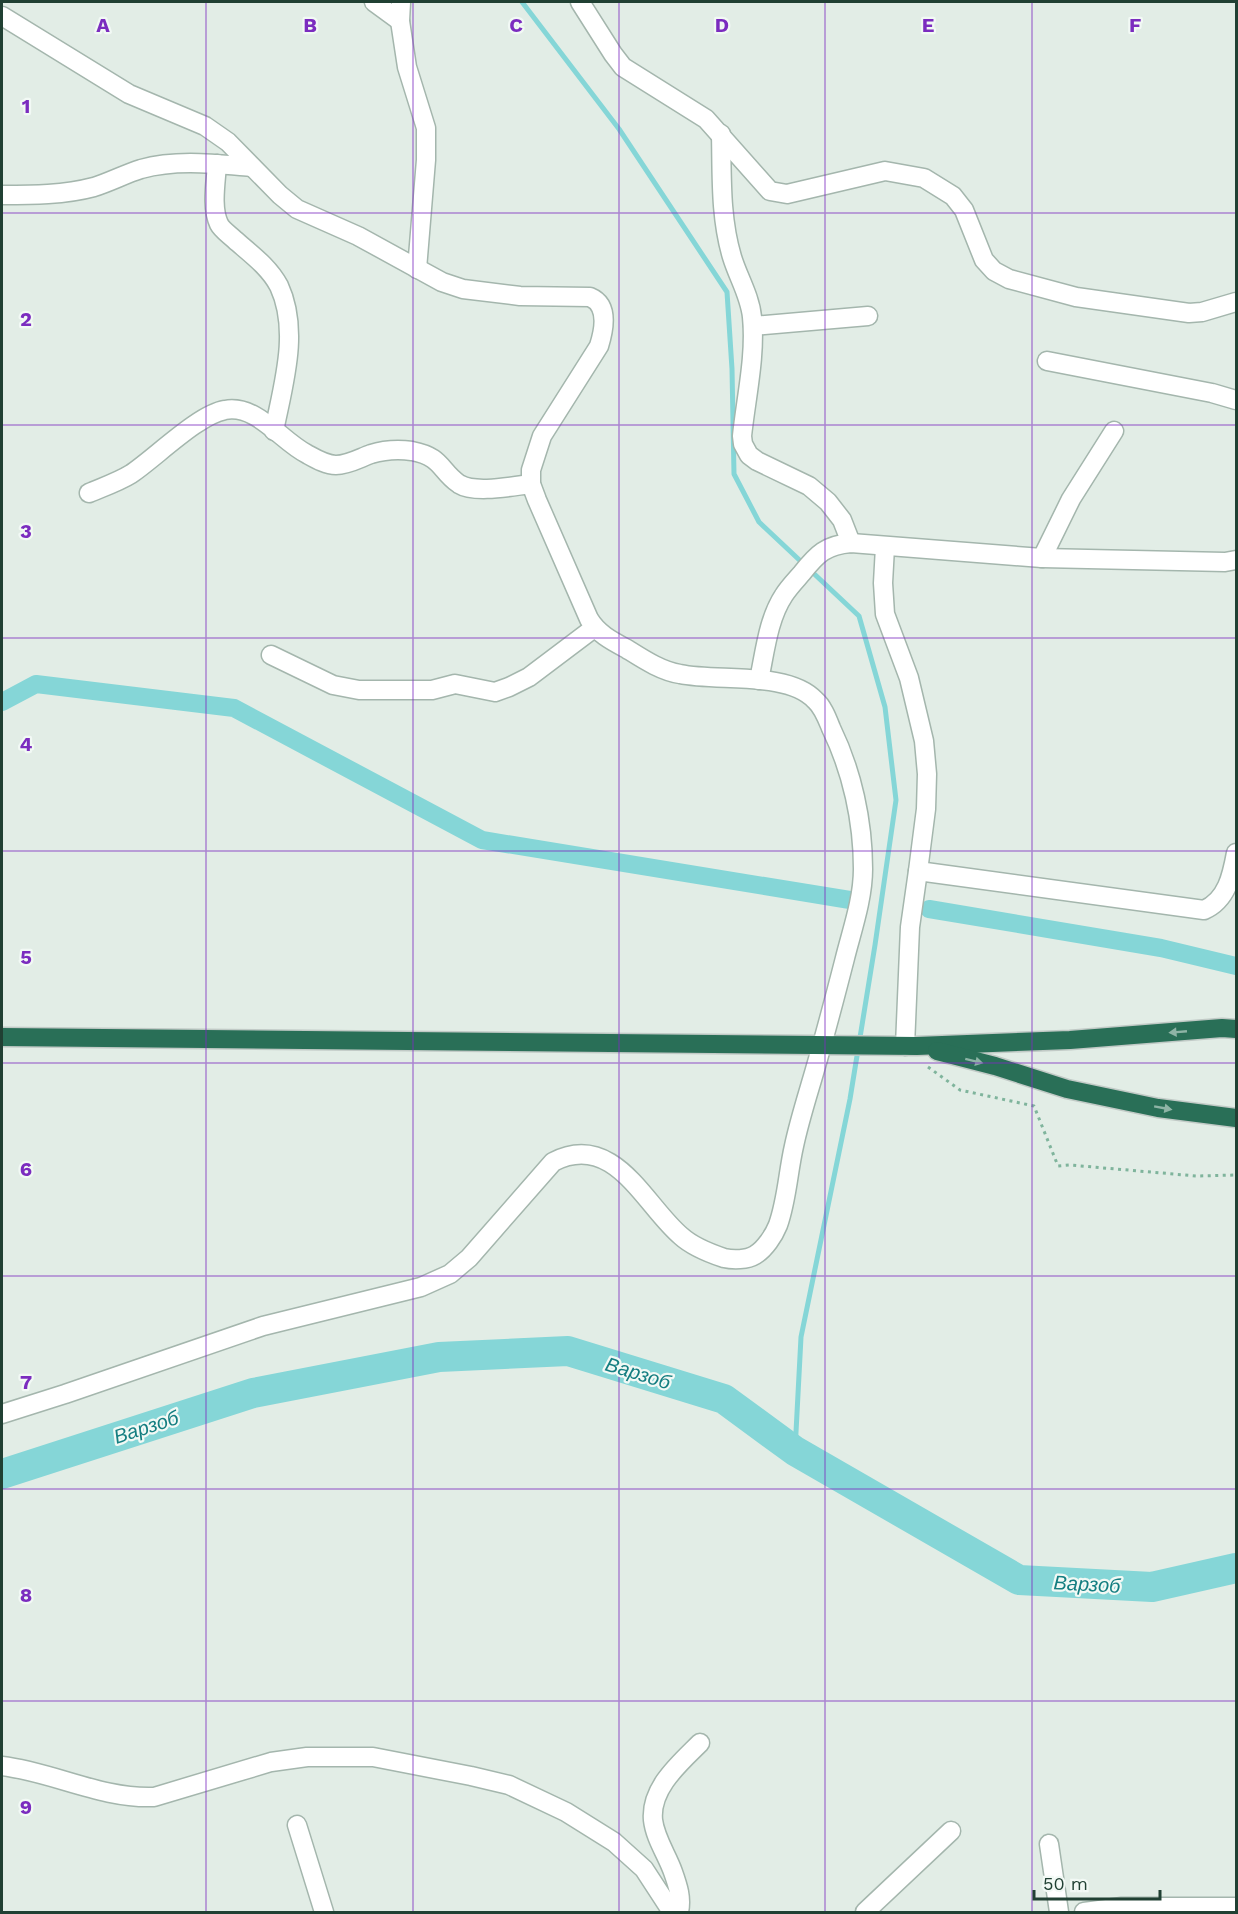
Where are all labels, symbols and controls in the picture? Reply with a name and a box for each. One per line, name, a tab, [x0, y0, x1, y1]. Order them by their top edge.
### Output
text: A	[96, 13, 110, 37]
text: B	[303, 13, 317, 37]
text: C	[509, 13, 523, 37]
text: D	[715, 13, 729, 37]
text: E	[922, 13, 934, 37]
text: F	[1129, 13, 1141, 37]
text: 1	[22, 94, 30, 118]
text: 2	[20, 307, 32, 331]
text: 3	[20, 519, 32, 543]
text: 4	[20, 732, 33, 756]
text: 5	[20, 945, 32, 969]
one-way arrow	[1169, 1027, 1188, 1036]
one-way arrow	[965, 1056, 983, 1066]
one-way arrow	[1154, 1104, 1173, 1113]
text: 6	[20, 1157, 32, 1181]
water label: Варзоб	[603, 1352, 674, 1394]
text: 7	[20, 1370, 32, 1394]
water label: Варзоб	[111, 1405, 182, 1449]
water label: Варзоб	[1053, 1570, 1122, 1598]
text: 8	[20, 1583, 32, 1607]
text: 9	[20, 1795, 32, 1819]
scale bar	[1034, 1863, 1160, 1901]
text: 50 m	[1043, 1873, 1088, 1894]

